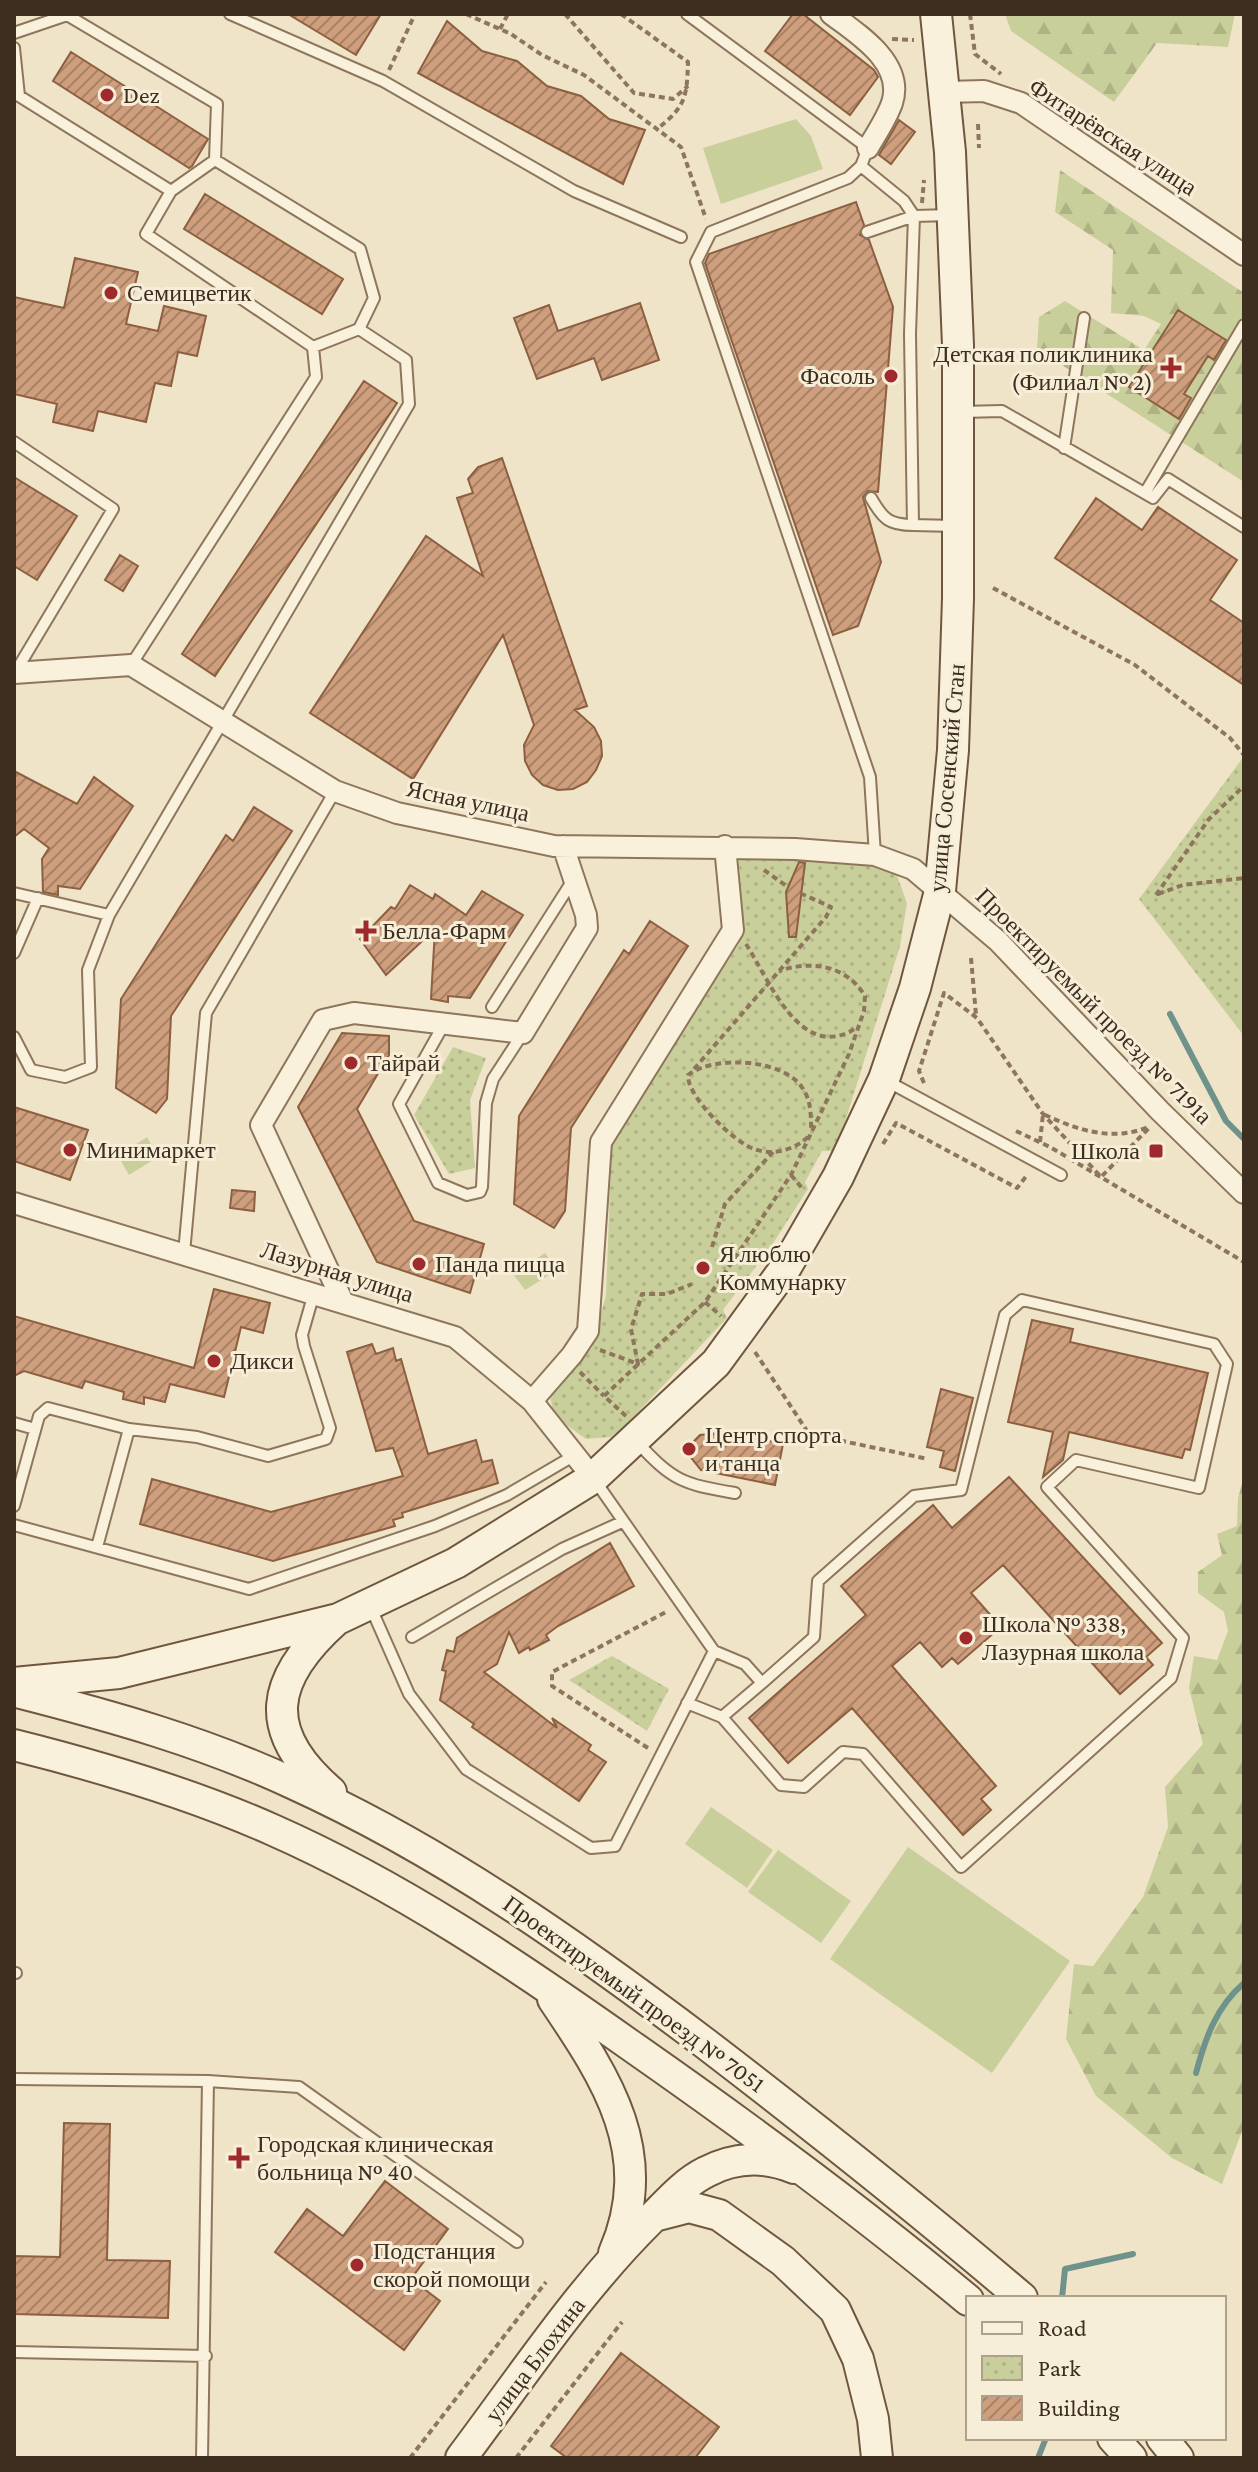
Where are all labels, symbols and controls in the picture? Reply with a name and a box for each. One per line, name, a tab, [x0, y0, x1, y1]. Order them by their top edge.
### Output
street label: Фитарёвская улица	[1024, 72, 1202, 201]
place label: Dez	[123, 81, 160, 108]
marker: Dez	[98, 86, 116, 104]
place label: Семицветик	[127, 279, 252, 306]
marker: Семицветик	[102, 284, 120, 302]
place label: Детская поликлиника (Филиал № 2)	[933, 340, 1153, 396]
marker: Детская поликлиника (Филиал № 2)	[1160, 357, 1182, 379]
place label: Фасоль	[800, 362, 875, 389]
marker: Фасоль	[882, 367, 900, 385]
street label: улица Сосенский Стан	[923, 662, 970, 893]
street label: Ясная улица	[404, 774, 532, 827]
street label: Проектируемый проезд № 7191а	[971, 882, 1218, 1130]
place label: Белла-Фарм	[382, 917, 506, 944]
marker: Белла-Фарм	[357, 922, 375, 940]
place label: Тайрай	[367, 1049, 440, 1076]
marker: Тайрай	[342, 1054, 360, 1072]
place label: Минимаркет	[86, 1136, 216, 1163]
place label: Школа	[1071, 1137, 1140, 1164]
marker: Минимаркет	[61, 1141, 79, 1159]
marker: Школа	[1147, 1142, 1165, 1160]
street label: Лазурная улица	[258, 1235, 417, 1308]
place label: Я люблю Коммунарку	[719, 1240, 847, 1295]
place label: Панда пицца	[435, 1250, 566, 1277]
marker: Панда пицца	[410, 1255, 428, 1273]
marker: Я люблю Коммунарку	[694, 1259, 712, 1277]
place label: Дикси	[230, 1347, 294, 1374]
marker: Дикси	[205, 1352, 223, 1370]
place label: Центр спорта и танца	[705, 1421, 842, 1476]
marker: Центр спорта и танца	[680, 1440, 698, 1458]
place label: Школа № 338, Лазурная школа	[982, 1610, 1145, 1665]
marker: Школа № 338, Лазурная школа	[957, 1629, 975, 1647]
street label: Проектируемый проезд № 7051	[498, 1890, 770, 2098]
place label: Городская клиническая больница № 40	[257, 2130, 494, 2185]
marker: Городская клиническая больница № 40	[228, 2147, 250, 2169]
place label: Подстанция скорой помощи	[373, 2237, 530, 2292]
marker: Подстанция скорой помощи	[348, 2256, 366, 2274]
street label: улица Блохина	[479, 2292, 590, 2427]
legend	[966, 2296, 1226, 2440]
text: Road	[1038, 2314, 1087, 2341]
text: Park	[1038, 2354, 1081, 2381]
text: Building	[1038, 2394, 1120, 2421]

